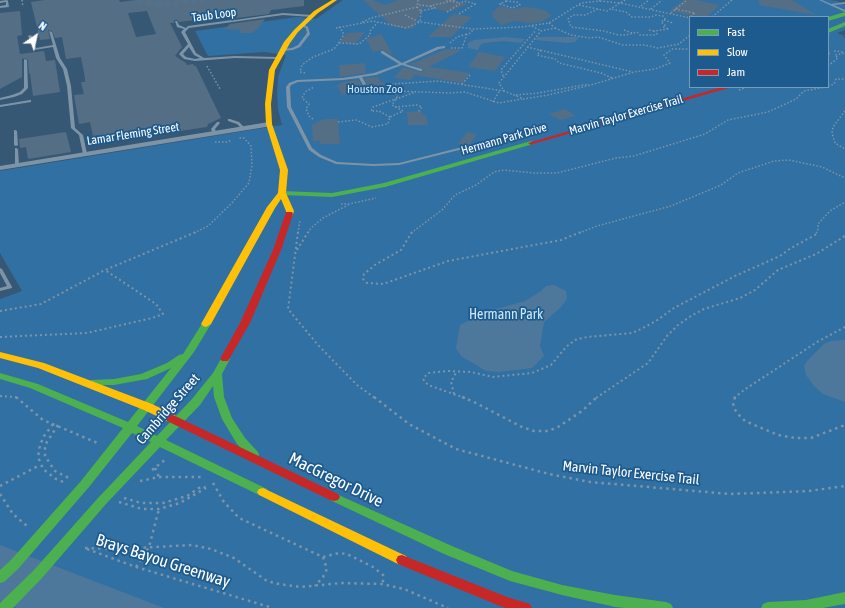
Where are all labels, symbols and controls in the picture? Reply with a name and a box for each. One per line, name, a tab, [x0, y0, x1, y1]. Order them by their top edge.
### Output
street label: Taub Loop	[191, 5, 237, 25]
north arrow	[16, 16, 56, 56]
legend	[689, 16, 829, 88]
text: N	[37, 19, 49, 33]
text: Fast	[727, 25, 745, 39]
text: Slow	[727, 45, 748, 59]
text: Jam	[727, 65, 745, 79]
park label: Houston Zoo	[347, 82, 403, 96]
street label: Marvin Taylor Exercise Trail	[567, 92, 685, 138]
street label: Lamar Fleming Street	[86, 120, 180, 148]
street label: Hermann Park Drive	[460, 120, 548, 158]
park label: Hermann Park	[469, 307, 543, 323]
street label: Cambridge Street	[133, 370, 203, 448]
street label: MacGregor Drive	[285, 448, 387, 512]
street label: Marvin Taylor Exercise Trail	[562, 457, 700, 489]
street label: Brays Bayou Greenway	[93, 530, 233, 592]

